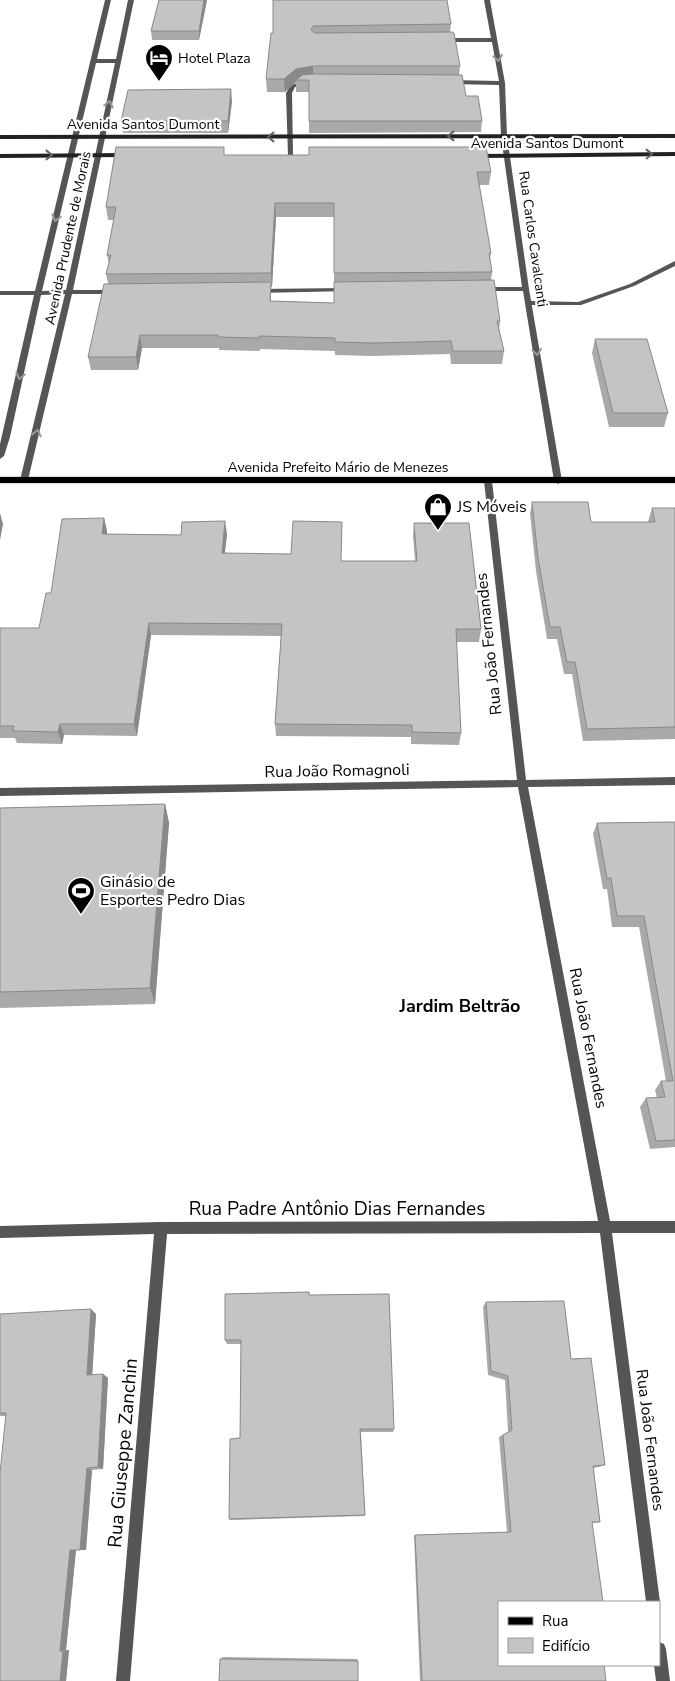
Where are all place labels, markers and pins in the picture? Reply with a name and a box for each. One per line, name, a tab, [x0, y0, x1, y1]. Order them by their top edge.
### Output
hotel icon: Hotel Plaza	[144, 43, 174, 82]
place label: Hotel Plaza	[178, 49, 251, 68]
shop icon: JS Móveis	[423, 492, 453, 531]
place label: JS Móveis	[456, 496, 527, 518]
place label: Ginásio de Esportes Pedro Dias	[100, 871, 245, 911]
sports icon: Ginásio de Esportes Pedro Dias	[66, 876, 96, 915]

